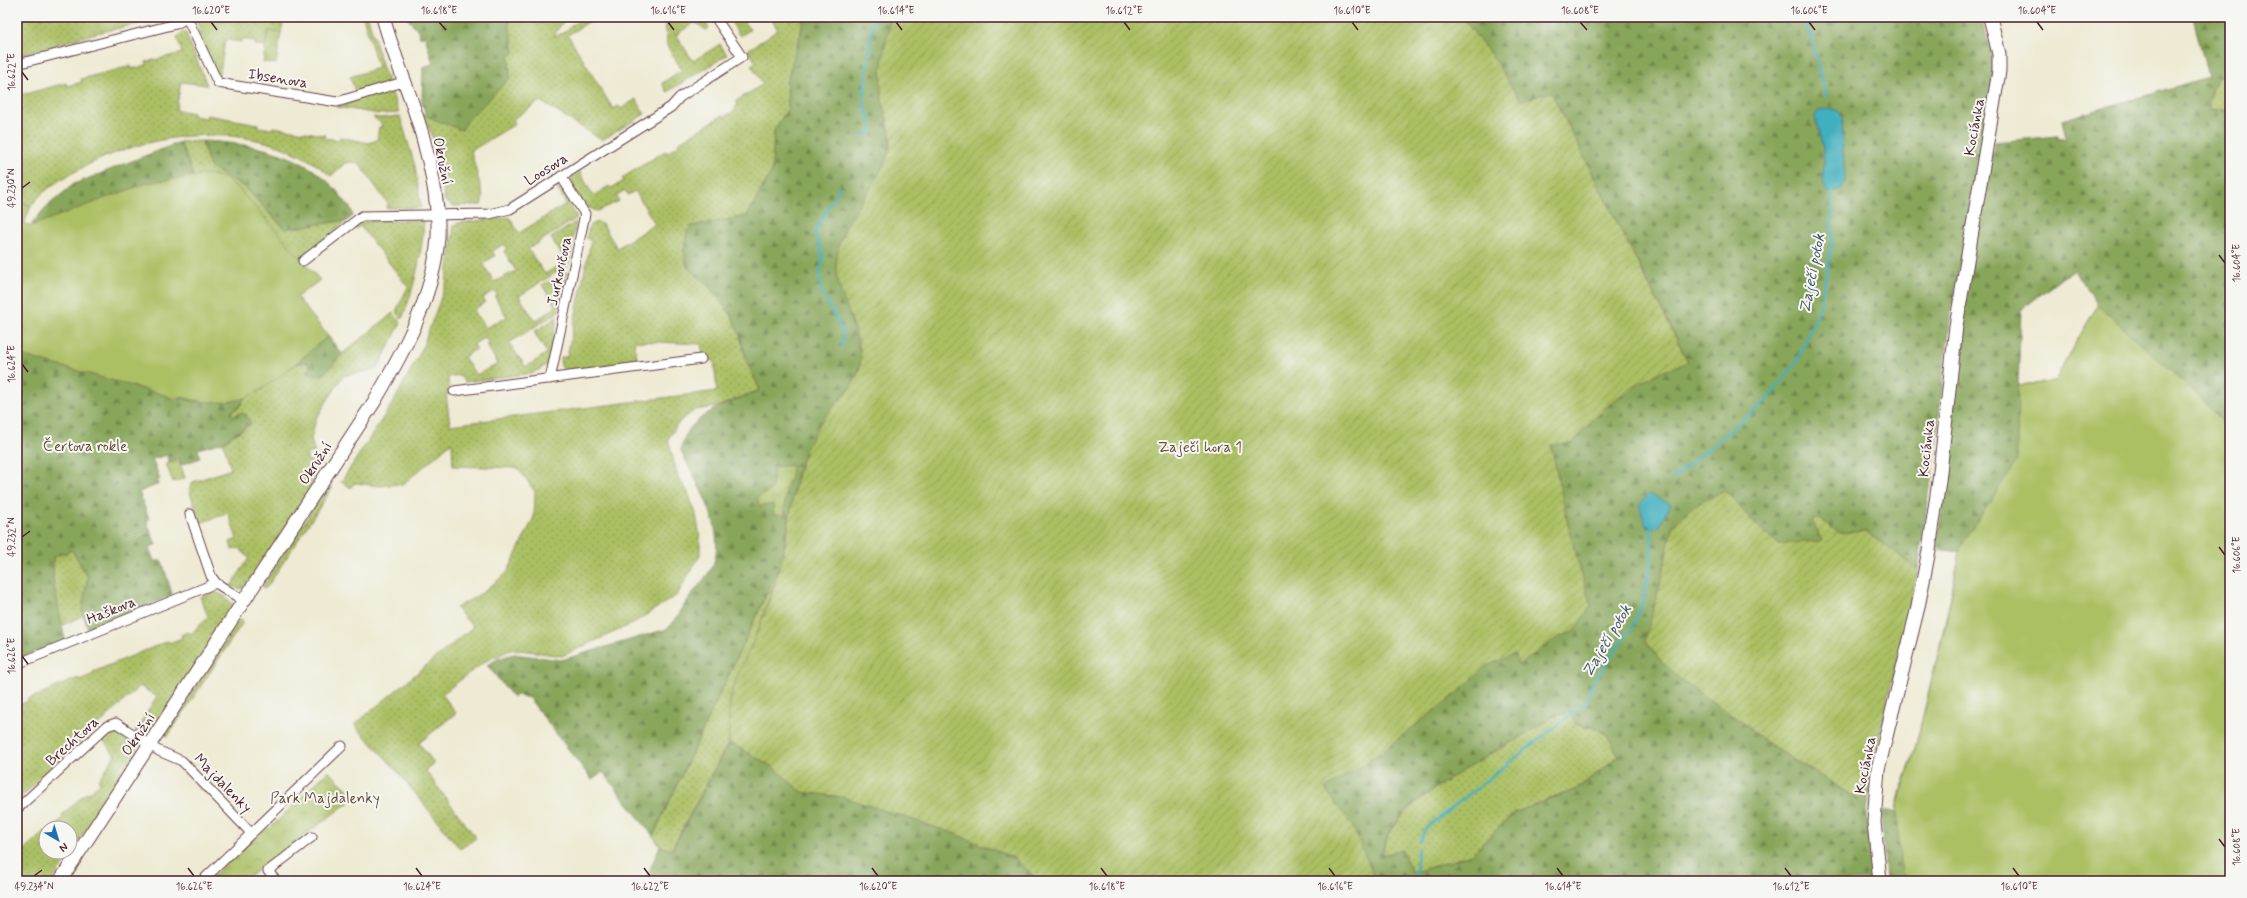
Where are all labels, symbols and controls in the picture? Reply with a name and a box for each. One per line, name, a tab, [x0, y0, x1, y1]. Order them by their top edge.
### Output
text: 16.620°E	[192, 4, 230, 18]
text: 16.618°E	[421, 4, 457, 18]
text: 16.616°E	[650, 4, 686, 18]
text: 16.614°E	[878, 4, 915, 18]
text: 16.612°E	[1106, 4, 1143, 18]
text: 16.610°E	[1334, 4, 1371, 18]
text: 16.608°E	[1561, 4, 1599, 18]
text: 16.606°E	[1790, 4, 1828, 18]
text: 16.604°E	[2018, 4, 2056, 18]
text: 16.622°E	[5, 53, 19, 91]
street label: Ibsenova	[247, 64, 309, 94]
street label: Kociánka	[1960, 96, 1990, 158]
street label: Okružní	[427, 136, 457, 187]
street label: Loosova	[521, 149, 572, 191]
text: 49.230°N	[5, 168, 19, 208]
water label: Zaječí potok	[1794, 232, 1830, 315]
street label: Jurkovičova	[543, 235, 577, 308]
text: 16.604°E	[2230, 244, 2244, 282]
text: 16.624°E	[5, 345, 19, 383]
street label: Kociánka	[1914, 418, 1940, 478]
park label: Čertova rokle	[43, 436, 127, 457]
street label: Okružní	[294, 438, 337, 489]
park label: Zaječí hora 1	[1158, 438, 1242, 458]
text: 49.232°N	[5, 517, 19, 557]
text: 16.606°E	[2230, 536, 2244, 574]
street label: Haškova	[84, 592, 139, 630]
water label: Zaječí potok	[1577, 601, 1637, 681]
text: 16.626°E	[5, 638, 19, 674]
street label: Okružní	[117, 709, 161, 760]
street label: Brechtova	[42, 712, 104, 771]
street label: Kociánka	[1851, 734, 1881, 796]
street label: Majdalenky	[189, 750, 256, 818]
park label: Park Majdalenky	[270, 789, 380, 809]
north arrow	[38, 820, 78, 860]
text: 16.608°E	[2230, 828, 2244, 866]
text: N	[56, 839, 71, 855]
text: 49.234°N	[14, 880, 54, 894]
text: 16.626°E	[176, 880, 212, 894]
text: 16.624°E	[403, 880, 441, 894]
text: 16.622°E	[631, 880, 669, 894]
text: 16.620°E	[859, 880, 897, 894]
text: 16.618°E	[1089, 880, 1125, 894]
text: 16.616°E	[1317, 880, 1353, 894]
text: 16.614°E	[1545, 880, 1582, 894]
text: 16.612°E	[1773, 880, 1810, 894]
text: 16.610°E	[2001, 880, 2038, 894]

